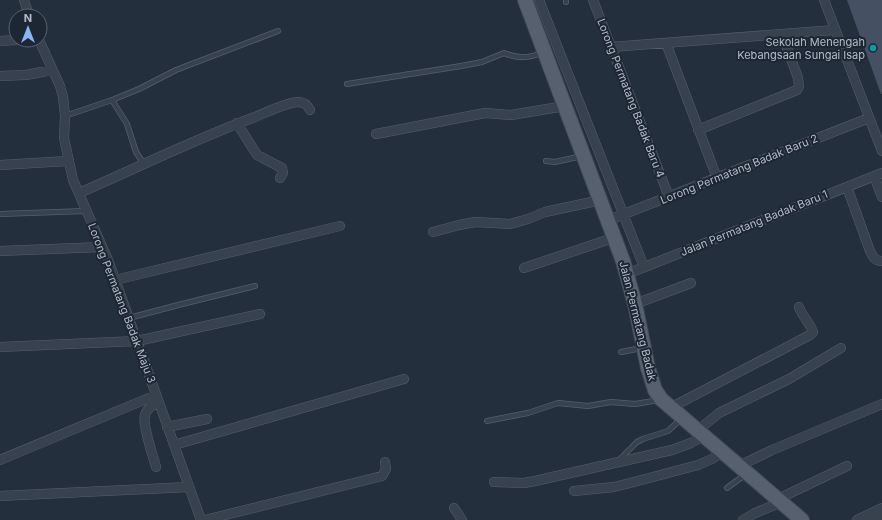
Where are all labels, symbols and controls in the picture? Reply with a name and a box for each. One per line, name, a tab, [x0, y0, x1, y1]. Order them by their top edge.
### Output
north arrow	[8, 8, 48, 48]
text: N	[24, 11, 32, 25]
street label: Lorong Permatang Badak Baru 4	[594, 17, 668, 179]
place label: Sekolah Menengah Kebangsaan Sungai Isap	[737, 35, 865, 62]
marker: Sekolah Menengah Kebangsaan Sungai Isap	[868, 43, 878, 53]
street label: Lorong Permatang Badak Baru 2	[658, 131, 820, 207]
street label: Jalan Permatang Badak Baru 1	[678, 187, 830, 259]
street label: Lorong Permatang Badak Maju 3	[85, 221, 159, 385]
street label: Jalan Permatang Badak	[616, 260, 660, 382]

